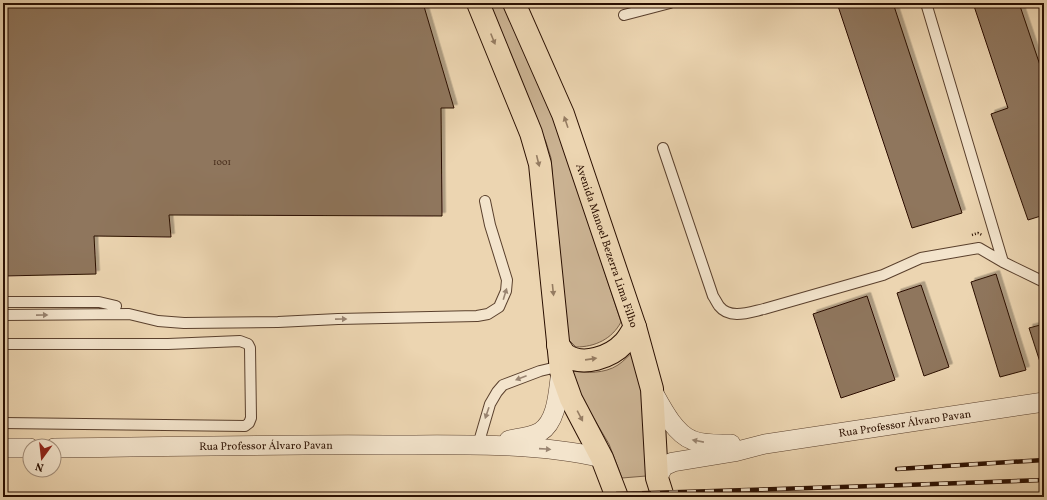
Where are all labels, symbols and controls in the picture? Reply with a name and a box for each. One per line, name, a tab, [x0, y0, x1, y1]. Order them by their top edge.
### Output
one-way arrow	[490, 34, 496, 45]
one-way arrow	[562, 116, 568, 128]
one-way arrow	[536, 155, 542, 167]
house number: 1001	[213, 156, 231, 169]
street label: Avenida Manoel Bezerra Lima Filho	[571, 162, 641, 330]
one-way arrow	[549, 284, 556, 296]
one-way arrow	[502, 287, 508, 299]
one-way arrow	[36, 312, 49, 318]
one-way arrow	[335, 315, 347, 322]
one-way arrow	[585, 356, 597, 362]
one-way arrow	[515, 375, 527, 381]
one-way arrow	[484, 407, 490, 419]
street label: Rua Professor Álvaro Pavan	[838, 407, 973, 442]
one-way arrow	[576, 410, 583, 421]
north arrow	[22, 438, 62, 478]
one-way arrow	[692, 438, 704, 444]
street label: Rua Professor Álvaro Pavan	[199, 439, 333, 455]
one-way arrow	[539, 446, 552, 452]
text: N	[34, 458, 46, 474]

